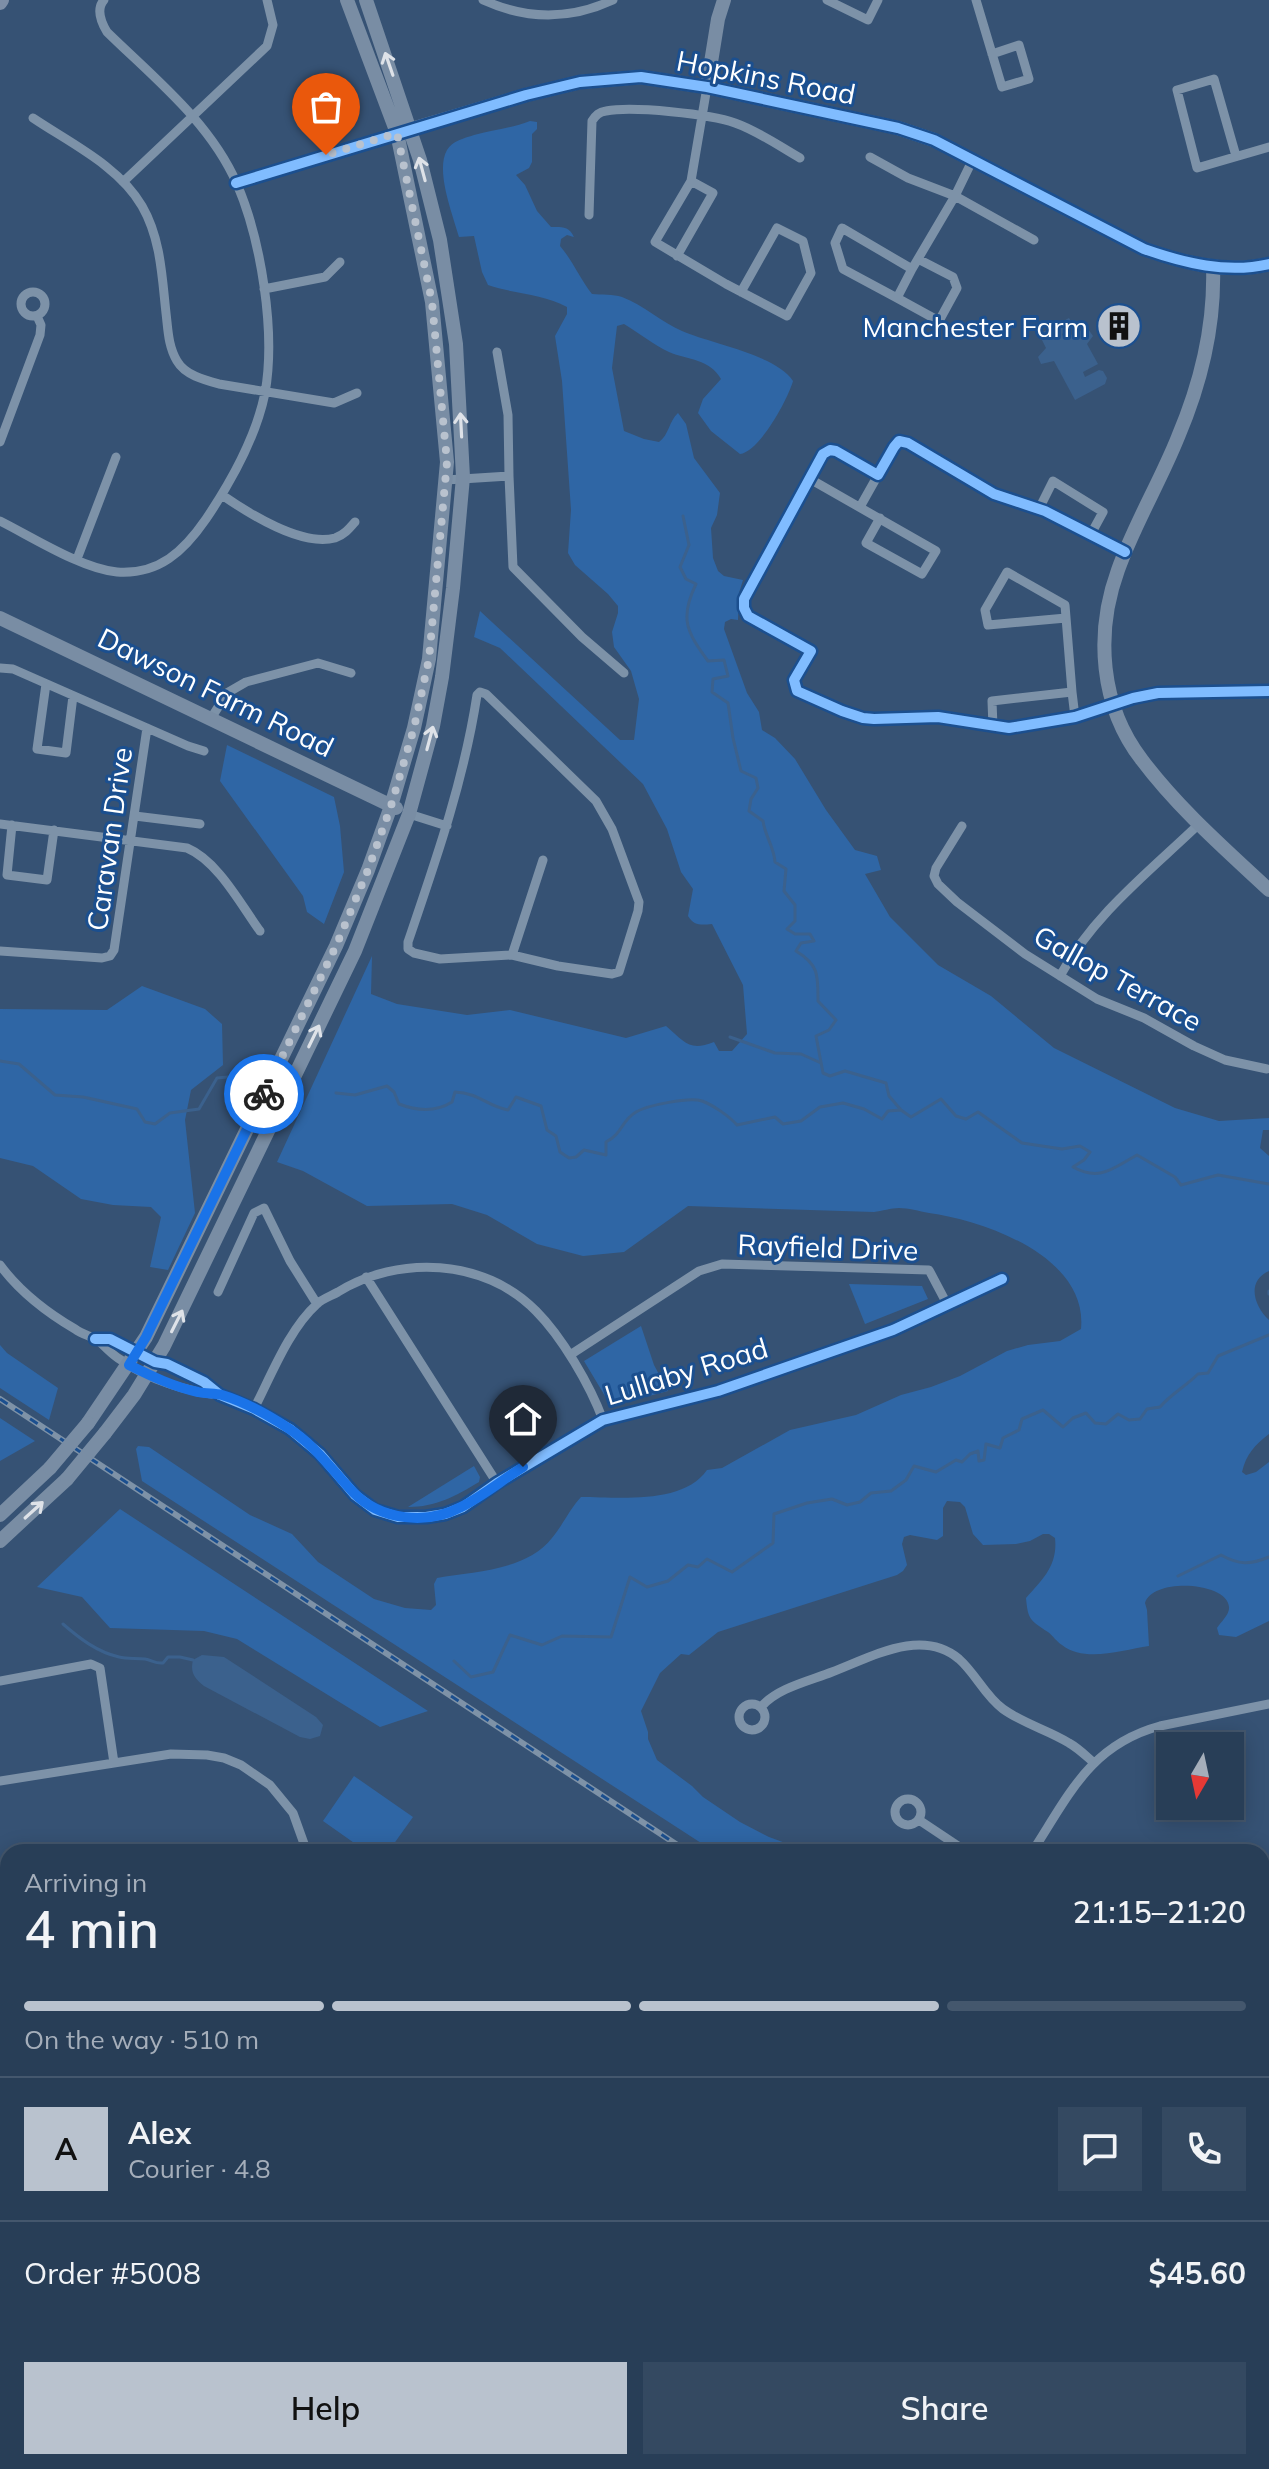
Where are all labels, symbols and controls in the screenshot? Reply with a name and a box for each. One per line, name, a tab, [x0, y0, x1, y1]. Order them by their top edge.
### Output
street label: Hopkins Road	[674, 42, 858, 112]
one-way arrow	[380, 52, 395, 77]
pin	[292, 73, 360, 155]
icon: bag	[304, 85, 348, 129]
one-way arrow	[413, 156, 428, 182]
building icon: Manchester Farm	[1095, 302, 1143, 350]
place label: Manchester Farm	[862, 309, 1088, 344]
one-way arrow	[453, 412, 468, 439]
street label: Dawson Farm Road	[92, 620, 340, 764]
one-way arrow	[423, 726, 438, 752]
street label: Caravan Drive	[79, 745, 139, 933]
street label: Gallop Terrace	[1028, 917, 1208, 1039]
one-way arrow	[307, 1025, 323, 1049]
courier	[224, 1054, 304, 1134]
icon: bike	[242, 1072, 286, 1116]
street label: Rayfield Drive	[737, 1226, 919, 1268]
one-way arrow	[170, 1309, 185, 1333]
street label: Lullaby Road	[600, 1330, 772, 1412]
pin	[489, 1385, 557, 1467]
icon: home	[501, 1397, 545, 1441]
one-way arrow	[24, 1502, 44, 1520]
north arrow	[1156, 1732, 1244, 1820]
map controls	[1156, 1732, 1244, 1820]
text: Arriving in	[24, 1866, 147, 1899]
text: 21:15–21:20	[1073, 1893, 1246, 1931]
text: 4 min	[24, 1896, 159, 1961]
text: On the way · 510 m	[24, 2023, 259, 2056]
button: chat	[1058, 2107, 1142, 2191]
button: phone	[1162, 2107, 1246, 2191]
text: Alex	[128, 2114, 191, 2152]
text: A	[55, 2130, 77, 2168]
text: Courier · 4.8	[128, 2152, 271, 2185]
text: Order #5008	[24, 2254, 201, 2292]
text: $45.60	[1149, 2254, 1246, 2292]
button: Help	[24, 2362, 627, 2454]
button: Share	[643, 2362, 1246, 2454]

